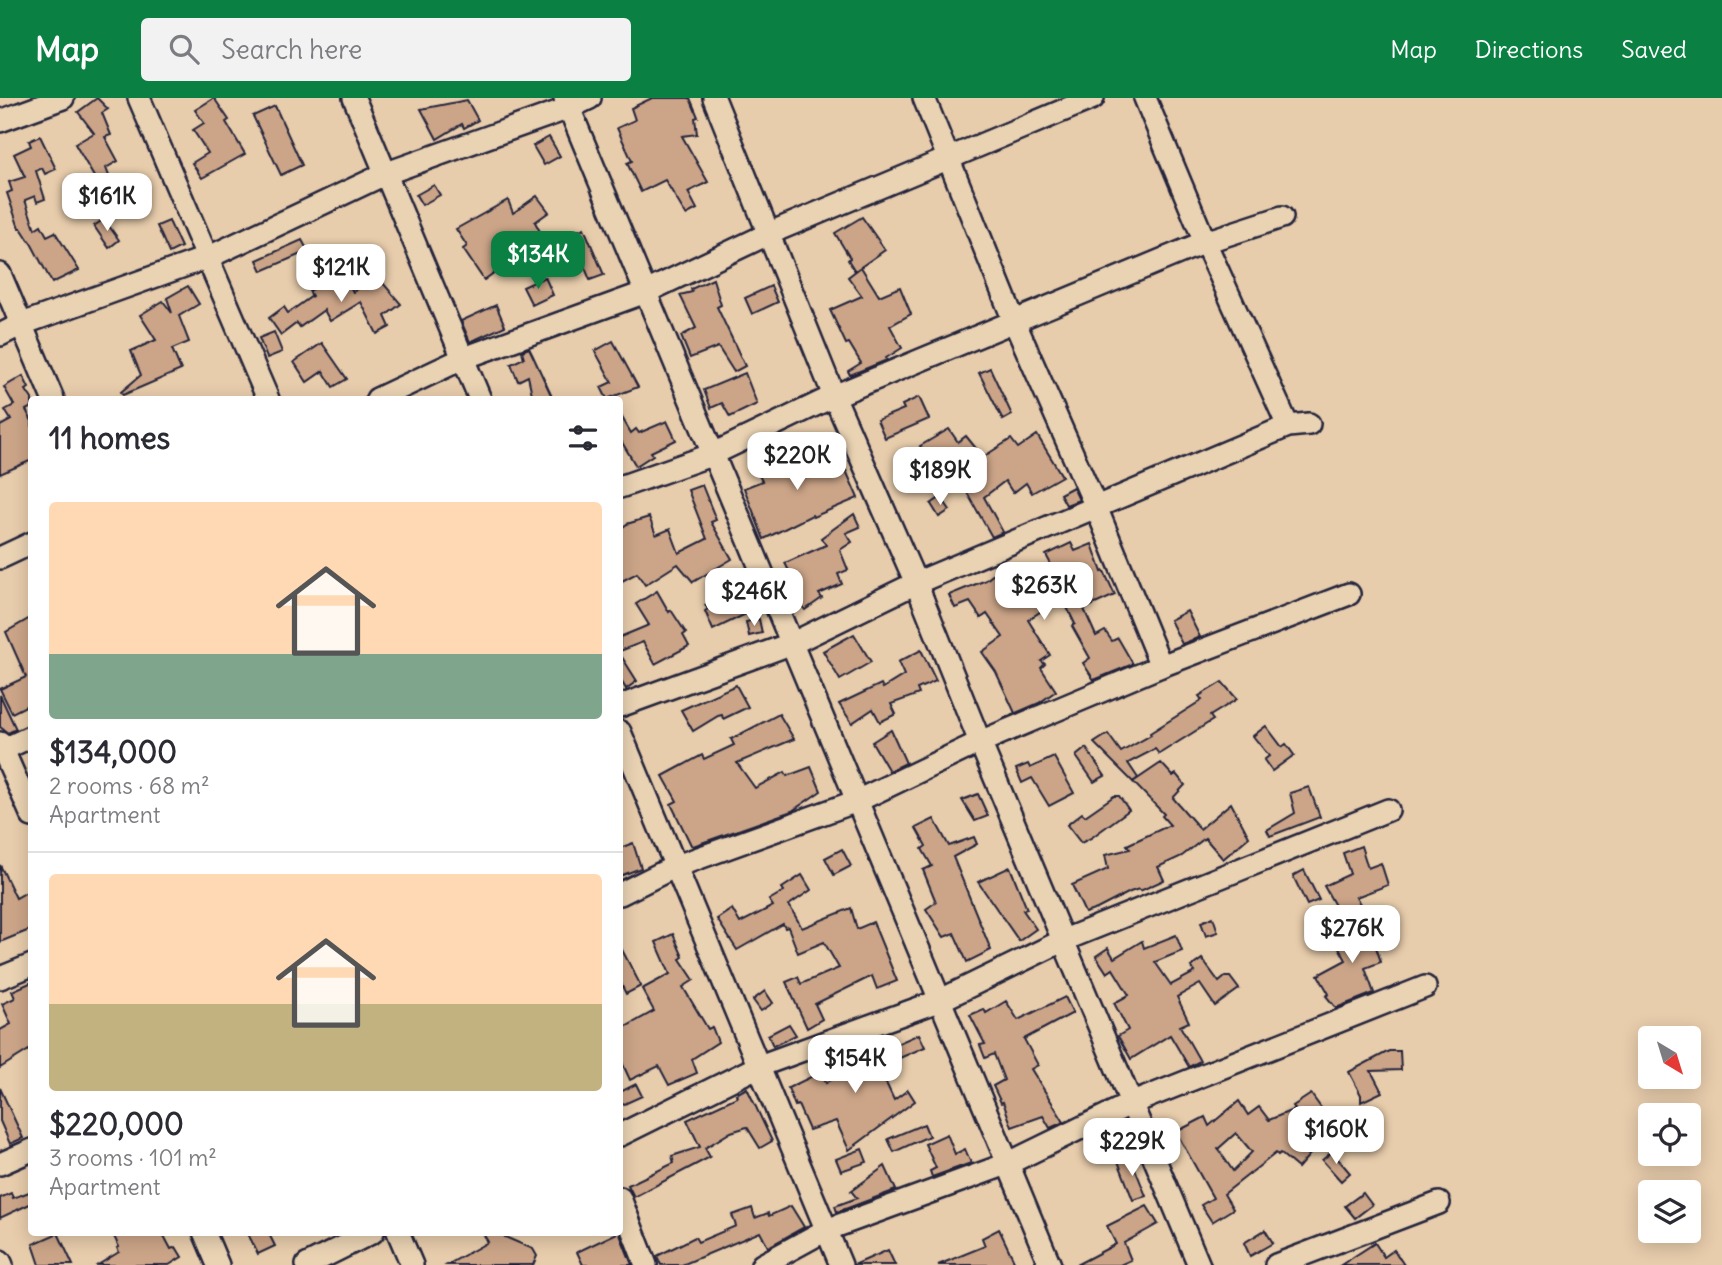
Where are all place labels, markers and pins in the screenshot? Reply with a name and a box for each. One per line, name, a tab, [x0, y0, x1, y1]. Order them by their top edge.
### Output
pin: $161K	[58, 174, 156, 233]
pin: $134K	[489, 232, 587, 291]
pin: $121K	[292, 244, 390, 304]
pin: $220K	[748, 432, 846, 492]
pin: $189K	[891, 448, 989, 507]
pin: $263K	[995, 562, 1093, 622]
pin: $246K	[705, 568, 803, 628]
pin: $276K	[1303, 906, 1401, 965]
pin: $154K	[806, 1035, 904, 1095]
pin: $160K	[1287, 1107, 1385, 1166]
pin: $229K	[1083, 1118, 1181, 1178]

